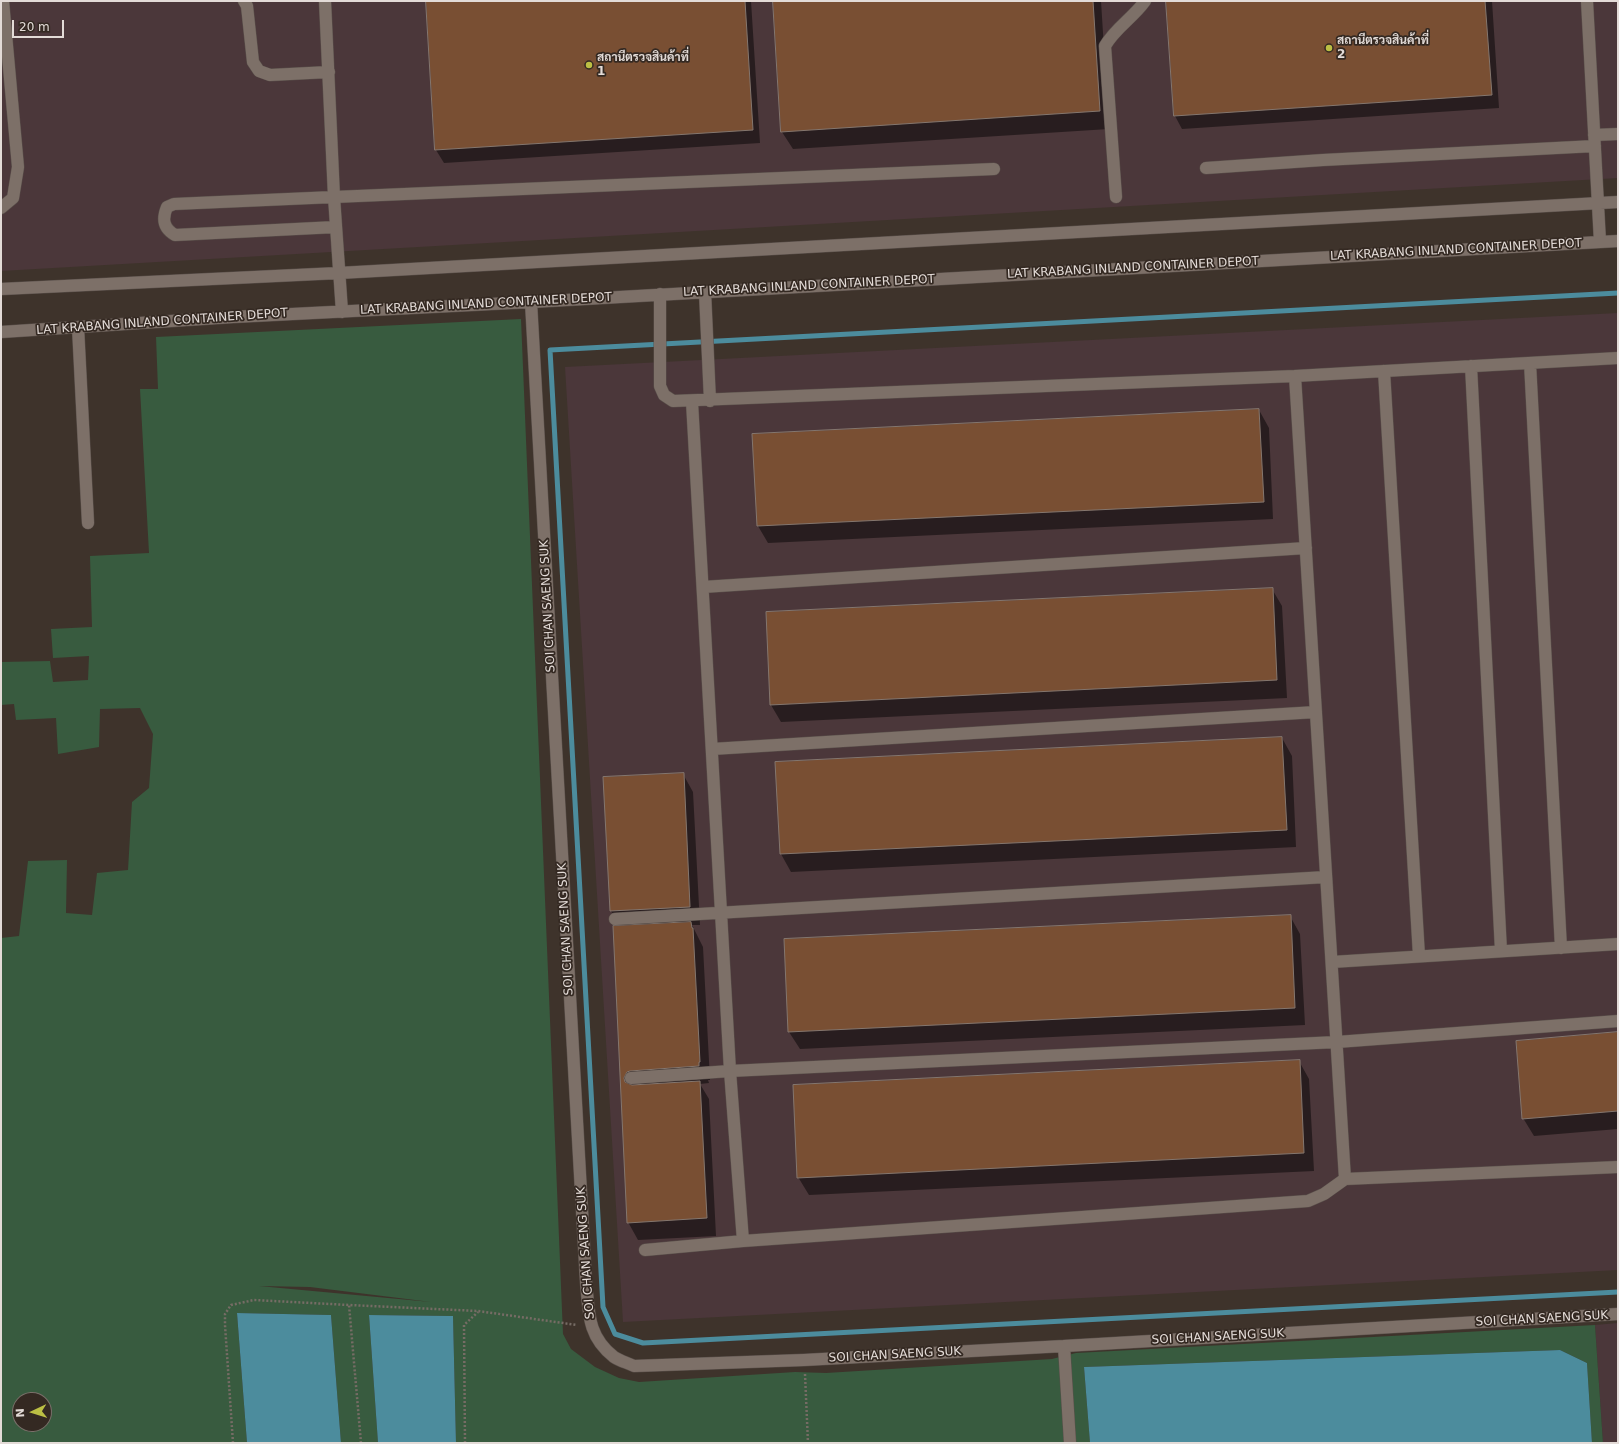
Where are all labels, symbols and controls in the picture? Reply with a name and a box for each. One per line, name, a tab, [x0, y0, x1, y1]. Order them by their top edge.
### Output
scale bar	[14, 12, 66, 38]
text: 20 m	[19, 20, 50, 34]
place label: สถานีตรวจสินค้าที่ 2	[1337, 34, 1429, 62]
marker: สถานีตรวจสินค้าที่ 2	[1324, 43, 1334, 53]
place label: สถานีตรวจสินค้าที่ 1	[597, 51, 689, 79]
marker: สถานีตรวจสินค้าที่ 1	[584, 60, 594, 70]
street label: LAT KRABANG INLAND CONTAINER DEPOT	[1330, 236, 1582, 264]
street label: LAT KRABANG INLAND CONTAINER DEPOT	[1007, 254, 1259, 282]
street label: LAT KRABANG INLAND CONTAINER DEPOT	[683, 272, 935, 300]
street label: LAT KRABANG INLAND CONTAINER DEPOT	[360, 290, 612, 318]
street label: LAT KRABANG INLAND CONTAINER DEPOT	[36, 306, 288, 338]
street label: SOI CHAN SAENG SUK	[537, 539, 559, 673]
street label: SOI CHAN SAENG SUK	[555, 862, 577, 996]
street label: SOI CHAN SAENG SUK	[574, 1186, 598, 1320]
street label: SOI CHAN SAENG SUK	[1475, 1308, 1609, 1330]
street label: SOI CHAN SAENG SUK	[1151, 1326, 1285, 1348]
street label: SOI CHAN SAENG SUK	[828, 1344, 962, 1366]
north arrow	[12, 1392, 52, 1432]
text: N	[14, 1408, 27, 1418]

